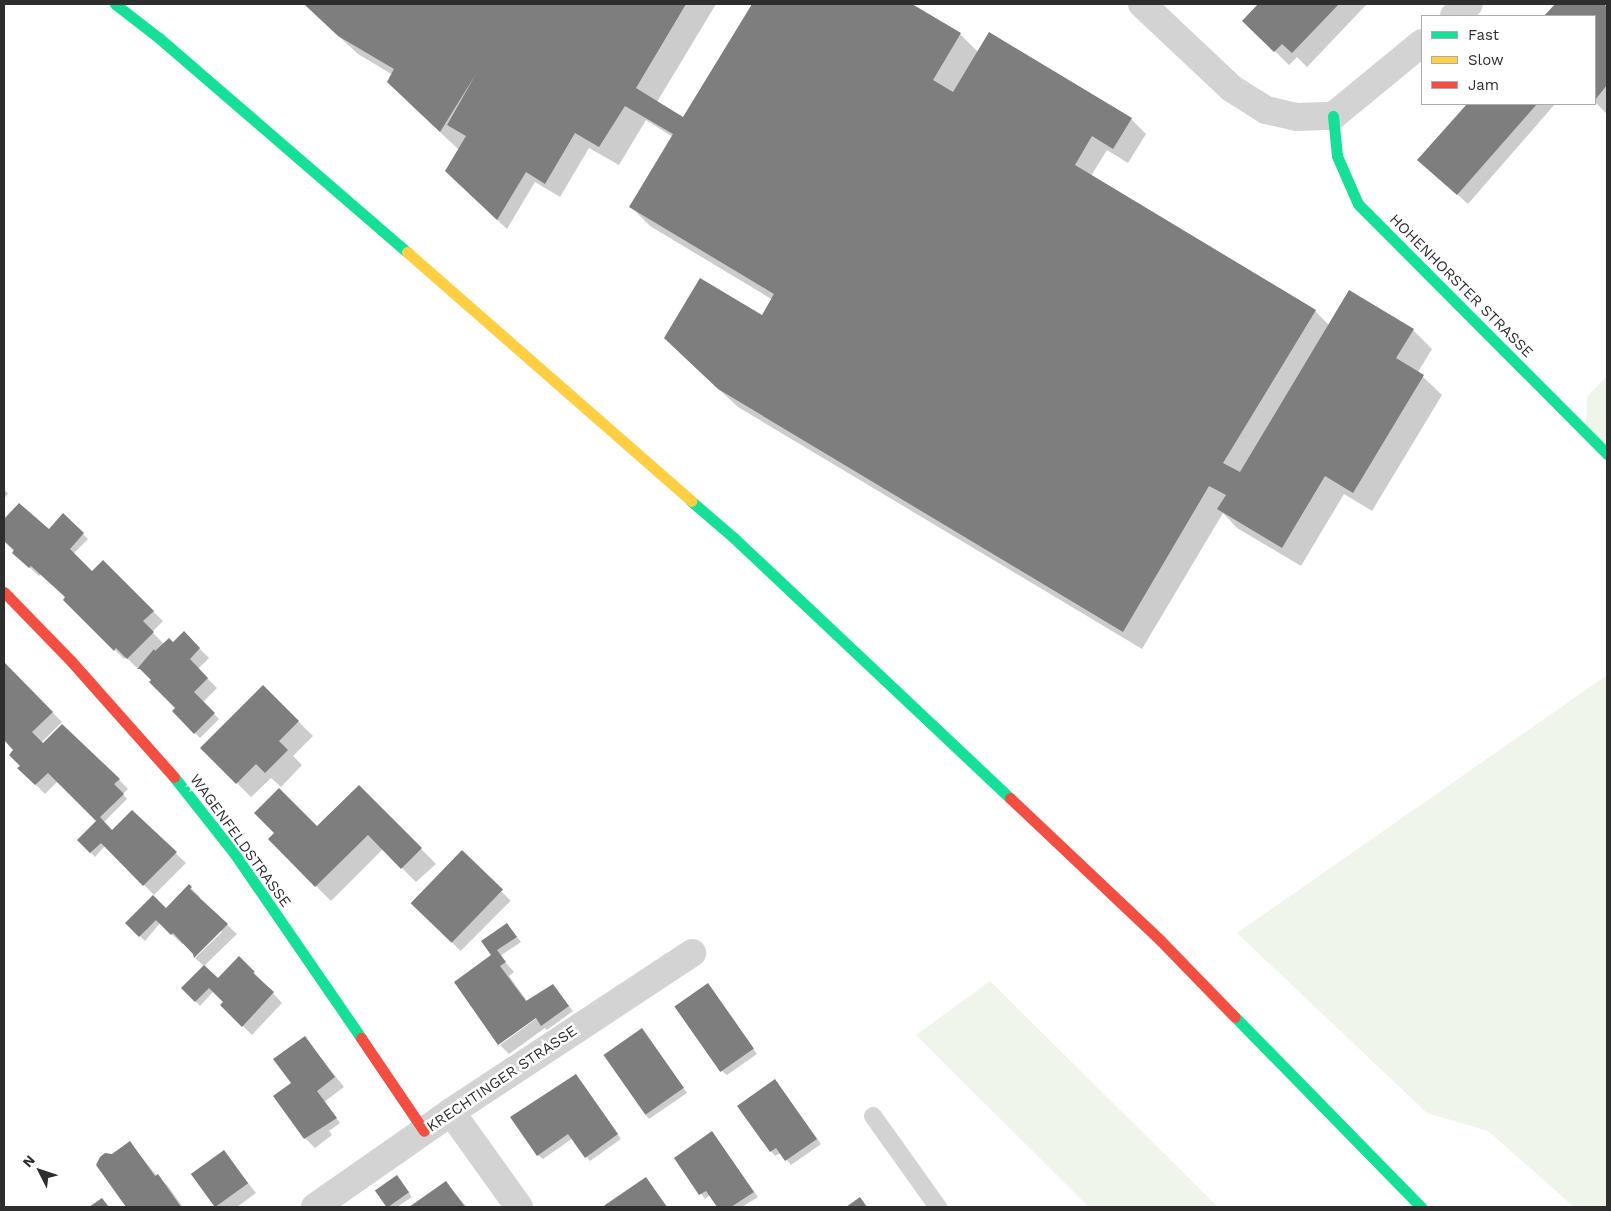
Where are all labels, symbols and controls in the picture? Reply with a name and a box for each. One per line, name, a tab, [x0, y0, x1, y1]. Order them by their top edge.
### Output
legend	[1421, 15, 1596, 105]
text: Fast	[1468, 26, 1499, 44]
text: Slow	[1468, 51, 1504, 69]
text: Jam	[1468, 76, 1499, 94]
street label: HOHENHORSTER STRASSE	[1385, 210, 1537, 362]
street label: WAGENFELDSTRASSE	[186, 771, 294, 911]
street label: KRECHTINGER STRASSE	[423, 1022, 581, 1136]
north arrow	[15, 1146, 65, 1196]
text: N	[19, 1152, 38, 1170]

